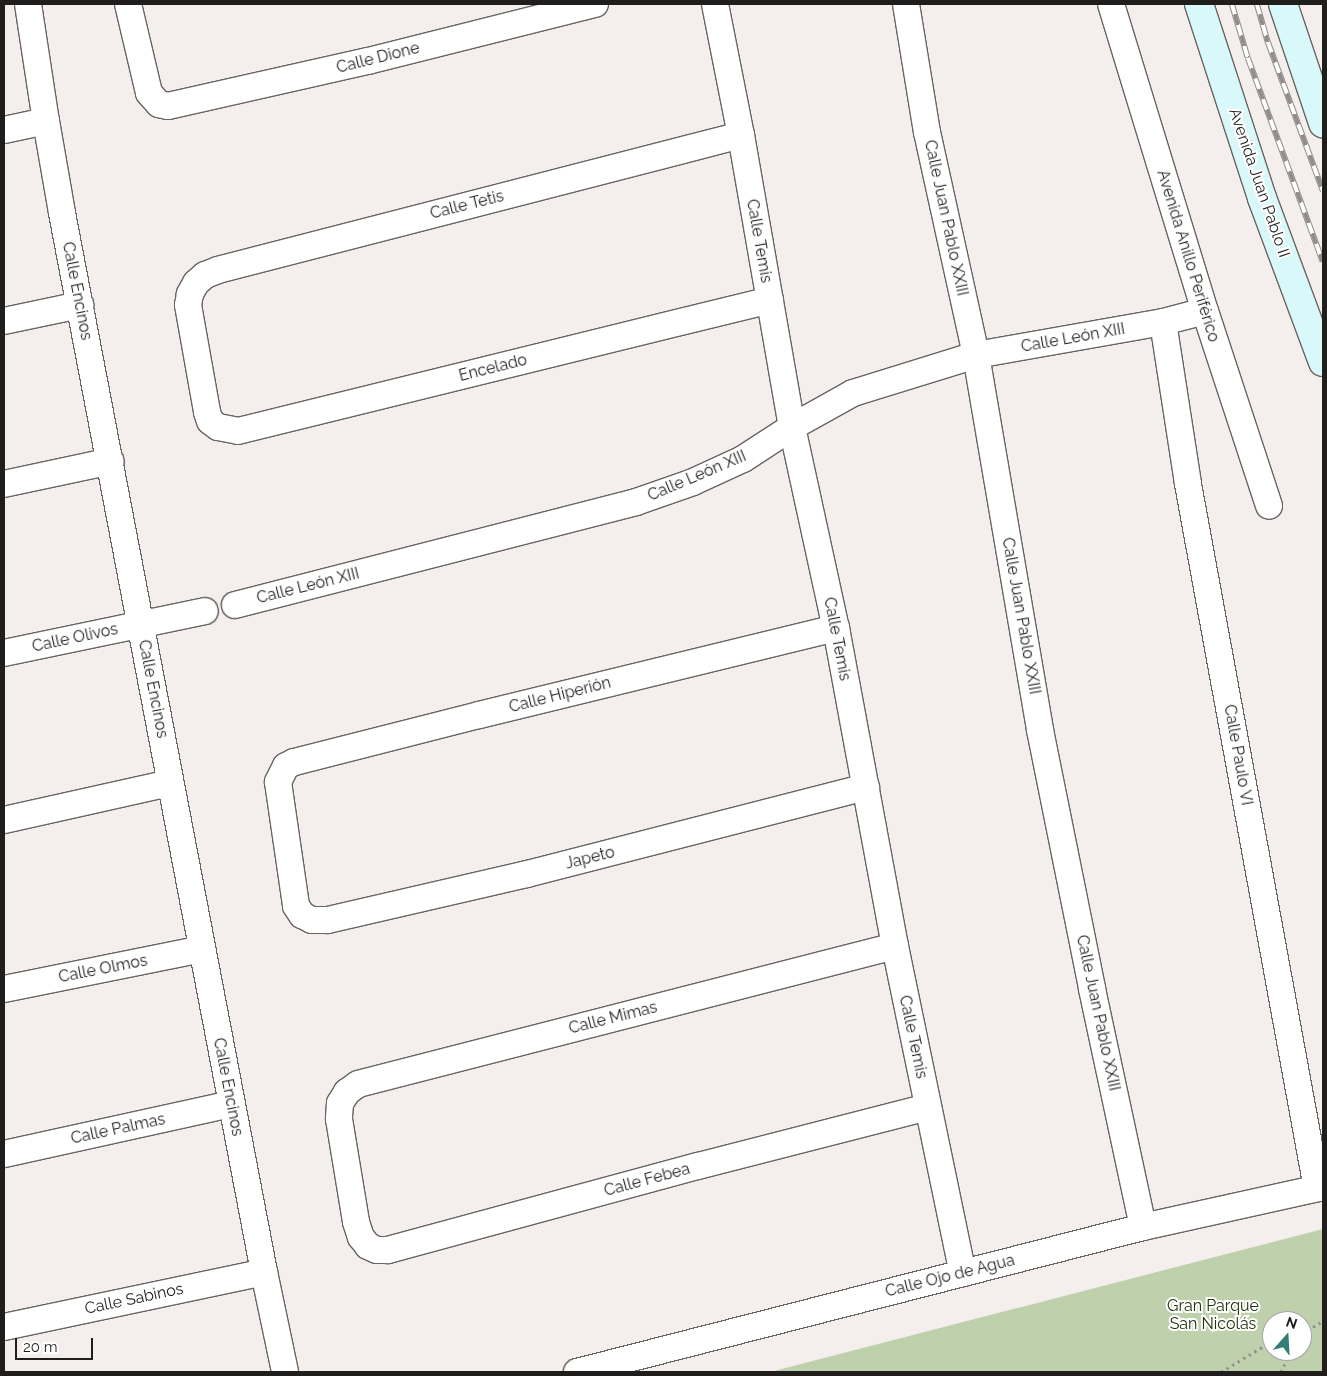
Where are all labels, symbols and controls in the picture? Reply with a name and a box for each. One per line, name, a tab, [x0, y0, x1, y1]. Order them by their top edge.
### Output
street label: Calle Dione	[334, 38, 422, 78]
street label: Avenida Juan Pablo II	[1224, 106, 1294, 260]
street label: Calle Juan Pablo XXIII	[920, 138, 972, 298]
street label: Avenida Anillo Periférico	[1153, 167, 1223, 345]
street label: Calle Tetis	[428, 187, 506, 223]
street label: Calle Temis	[742, 197, 776, 285]
street label: Calle Encinos	[58, 240, 96, 342]
street label: Calle León XIII	[1019, 319, 1127, 357]
street label: Encelado	[457, 350, 529, 386]
street label: Calle León XIII	[645, 447, 749, 505]
street label: Calle Juan Pablo XXIII	[998, 536, 1044, 696]
street label: Calle León XIII	[255, 564, 361, 608]
street label: Calle Temis	[819, 595, 855, 683]
street label: Calle Olivos	[30, 620, 120, 656]
street label: Calle Encinos	[134, 638, 172, 740]
street label: Calle Hiperión	[507, 673, 613, 717]
street label: Calle Paulo VI	[1220, 703, 1256, 807]
street label: Japeto	[563, 843, 617, 873]
street label: Calle Juan Pablo XXIII	[1072, 933, 1124, 1093]
street label: Calle Olmos	[57, 951, 149, 987]
street label: Calle Temis	[895, 993, 931, 1081]
street label: Calle Mimas	[567, 998, 659, 1038]
street label: Calle Encinos	[209, 1036, 247, 1138]
street label: Calle Palmas	[69, 1110, 167, 1148]
street label: Calle Febea	[602, 1159, 692, 1201]
street label: Calle Ojo de Agua	[883, 1251, 1017, 1301]
street label: Calle Sabinos	[83, 1279, 185, 1319]
park label: Gran Parque San Nicolás	[1167, 1296, 1259, 1334]
north arrow	[1262, 1311, 1312, 1361]
text: N	[1284, 1313, 1299, 1332]
scale bar	[18, 1328, 95, 1360]
text: 20 m	[23, 1338, 58, 1356]

